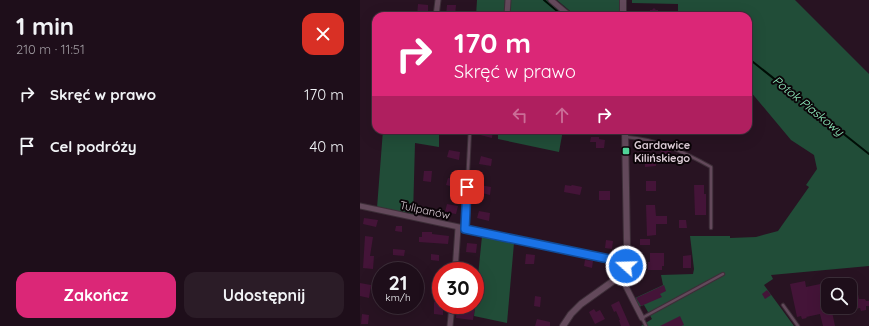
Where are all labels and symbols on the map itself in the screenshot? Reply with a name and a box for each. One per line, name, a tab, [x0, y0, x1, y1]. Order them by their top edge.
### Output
water label: Potok Piaskowy	[770, 72, 848, 140]
place label: Gardawice Kilińskiego	[634, 138, 691, 165]
marker: Gardawice Kilińskiego	[621, 146, 631, 156]
pin	[450, 170, 484, 204]
street label: Tulipanów	[399, 198, 451, 222]
position arrow	[605, 245, 647, 287]
speed limit sign: 30	[432, 262, 484, 314]

